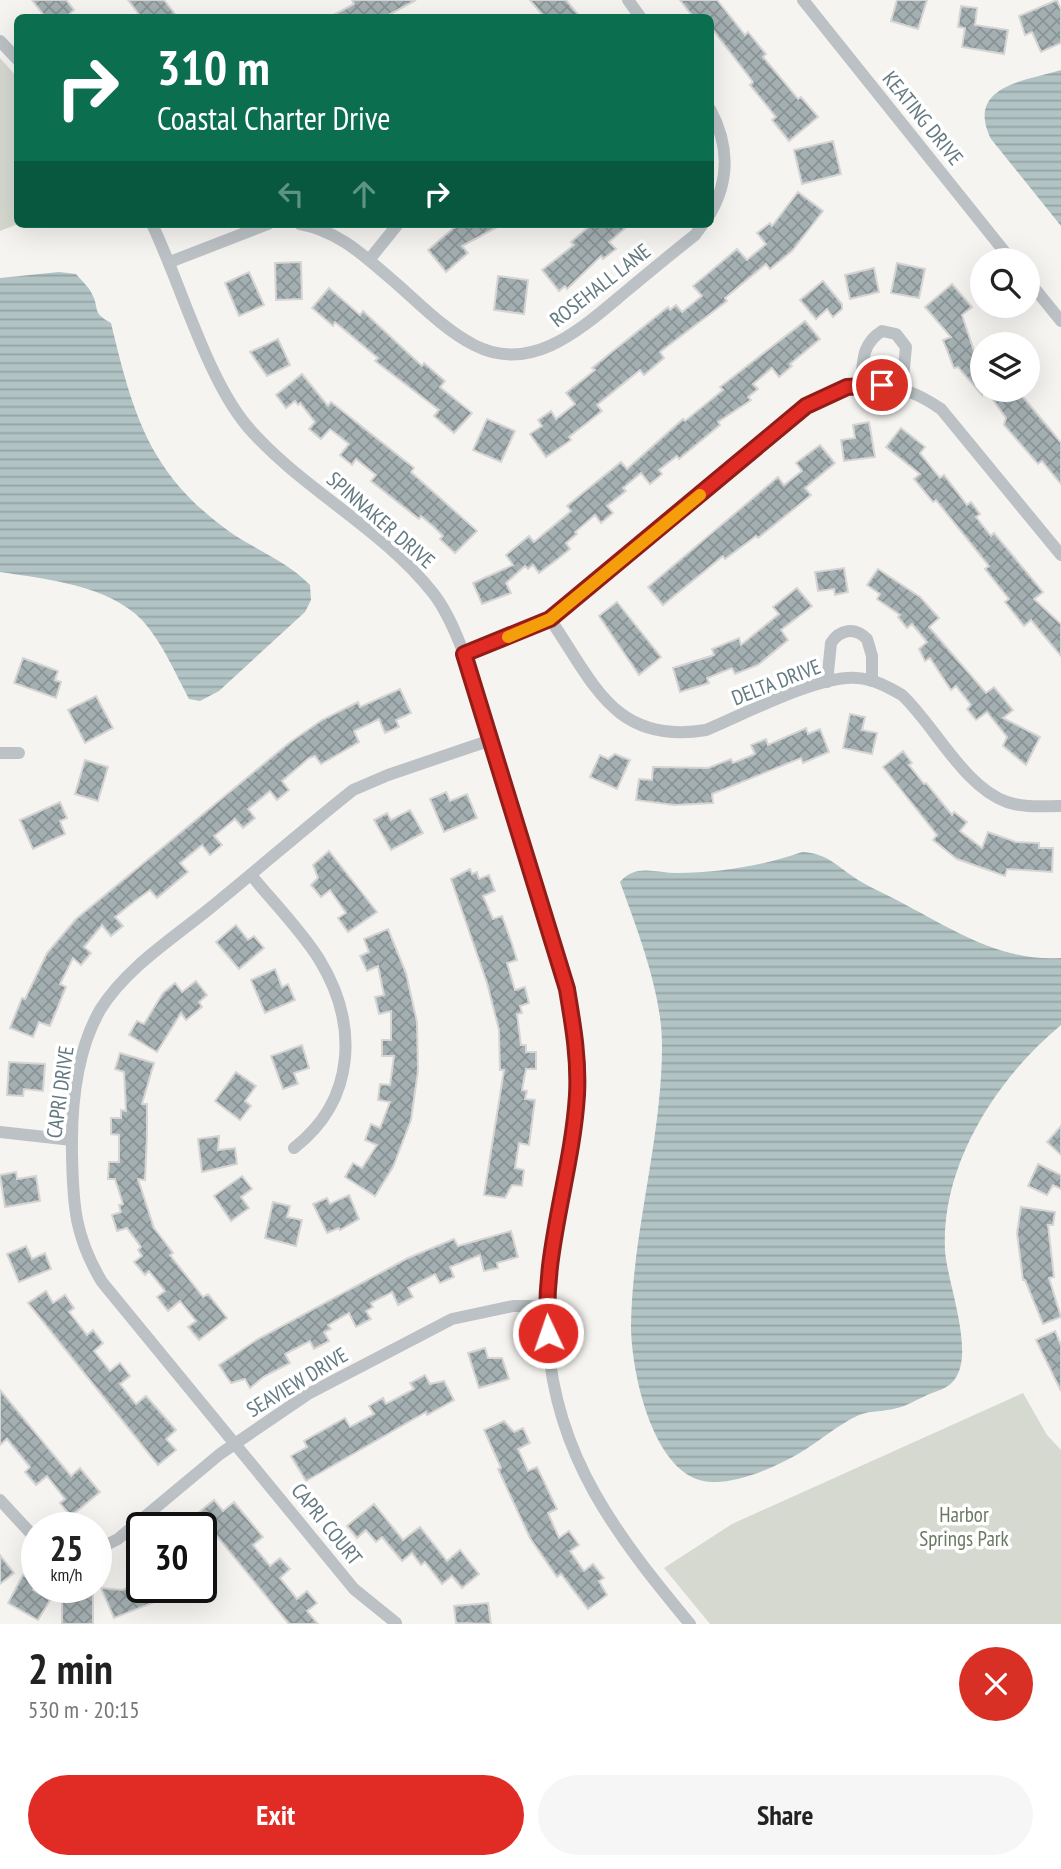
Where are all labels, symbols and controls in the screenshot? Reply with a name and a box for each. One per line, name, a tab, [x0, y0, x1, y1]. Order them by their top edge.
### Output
text: 310 m	[157, 35, 270, 99]
icon: right	[42, 42, 133, 133]
street label: KEATING DRIVE	[877, 66, 969, 170]
text: Coastal Charter Drive	[157, 97, 391, 139]
icon: left	[272, 175, 310, 213]
icon: ahead	[345, 175, 383, 213]
icon: right	[418, 175, 456, 213]
street label: ROSEHALL LANE	[544, 237, 656, 333]
map controls	[970, 248, 1040, 402]
button: search	[970, 248, 1040, 318]
button: layers	[970, 332, 1040, 402]
pin	[852, 355, 912, 415]
icon: arrive	[863, 366, 901, 404]
street label: SPINNAKER DRIVE	[321, 466, 441, 574]
street label: DELTA DRIVE	[728, 653, 824, 711]
street label: CAPRI DRIVE	[40, 1044, 80, 1140]
position arrow	[511, 1296, 585, 1370]
street label: SEAVIEW DRIVE	[241, 1341, 353, 1423]
street label: CAPRI COURT	[286, 1477, 369, 1571]
park label: Harbor Springs Park	[919, 1501, 1009, 1552]
speed limit sign: 30	[126, 1512, 217, 1603]
text: 25	[50, 1525, 83, 1571]
text: km/h	[51, 1563, 82, 1586]
text: 2 min	[28, 1641, 113, 1696]
button: close	[959, 1647, 1033, 1721]
text: 530 m · 20:15	[28, 1695, 140, 1724]
button: Exit	[28, 1775, 524, 1855]
button: Share	[538, 1775, 1033, 1855]

